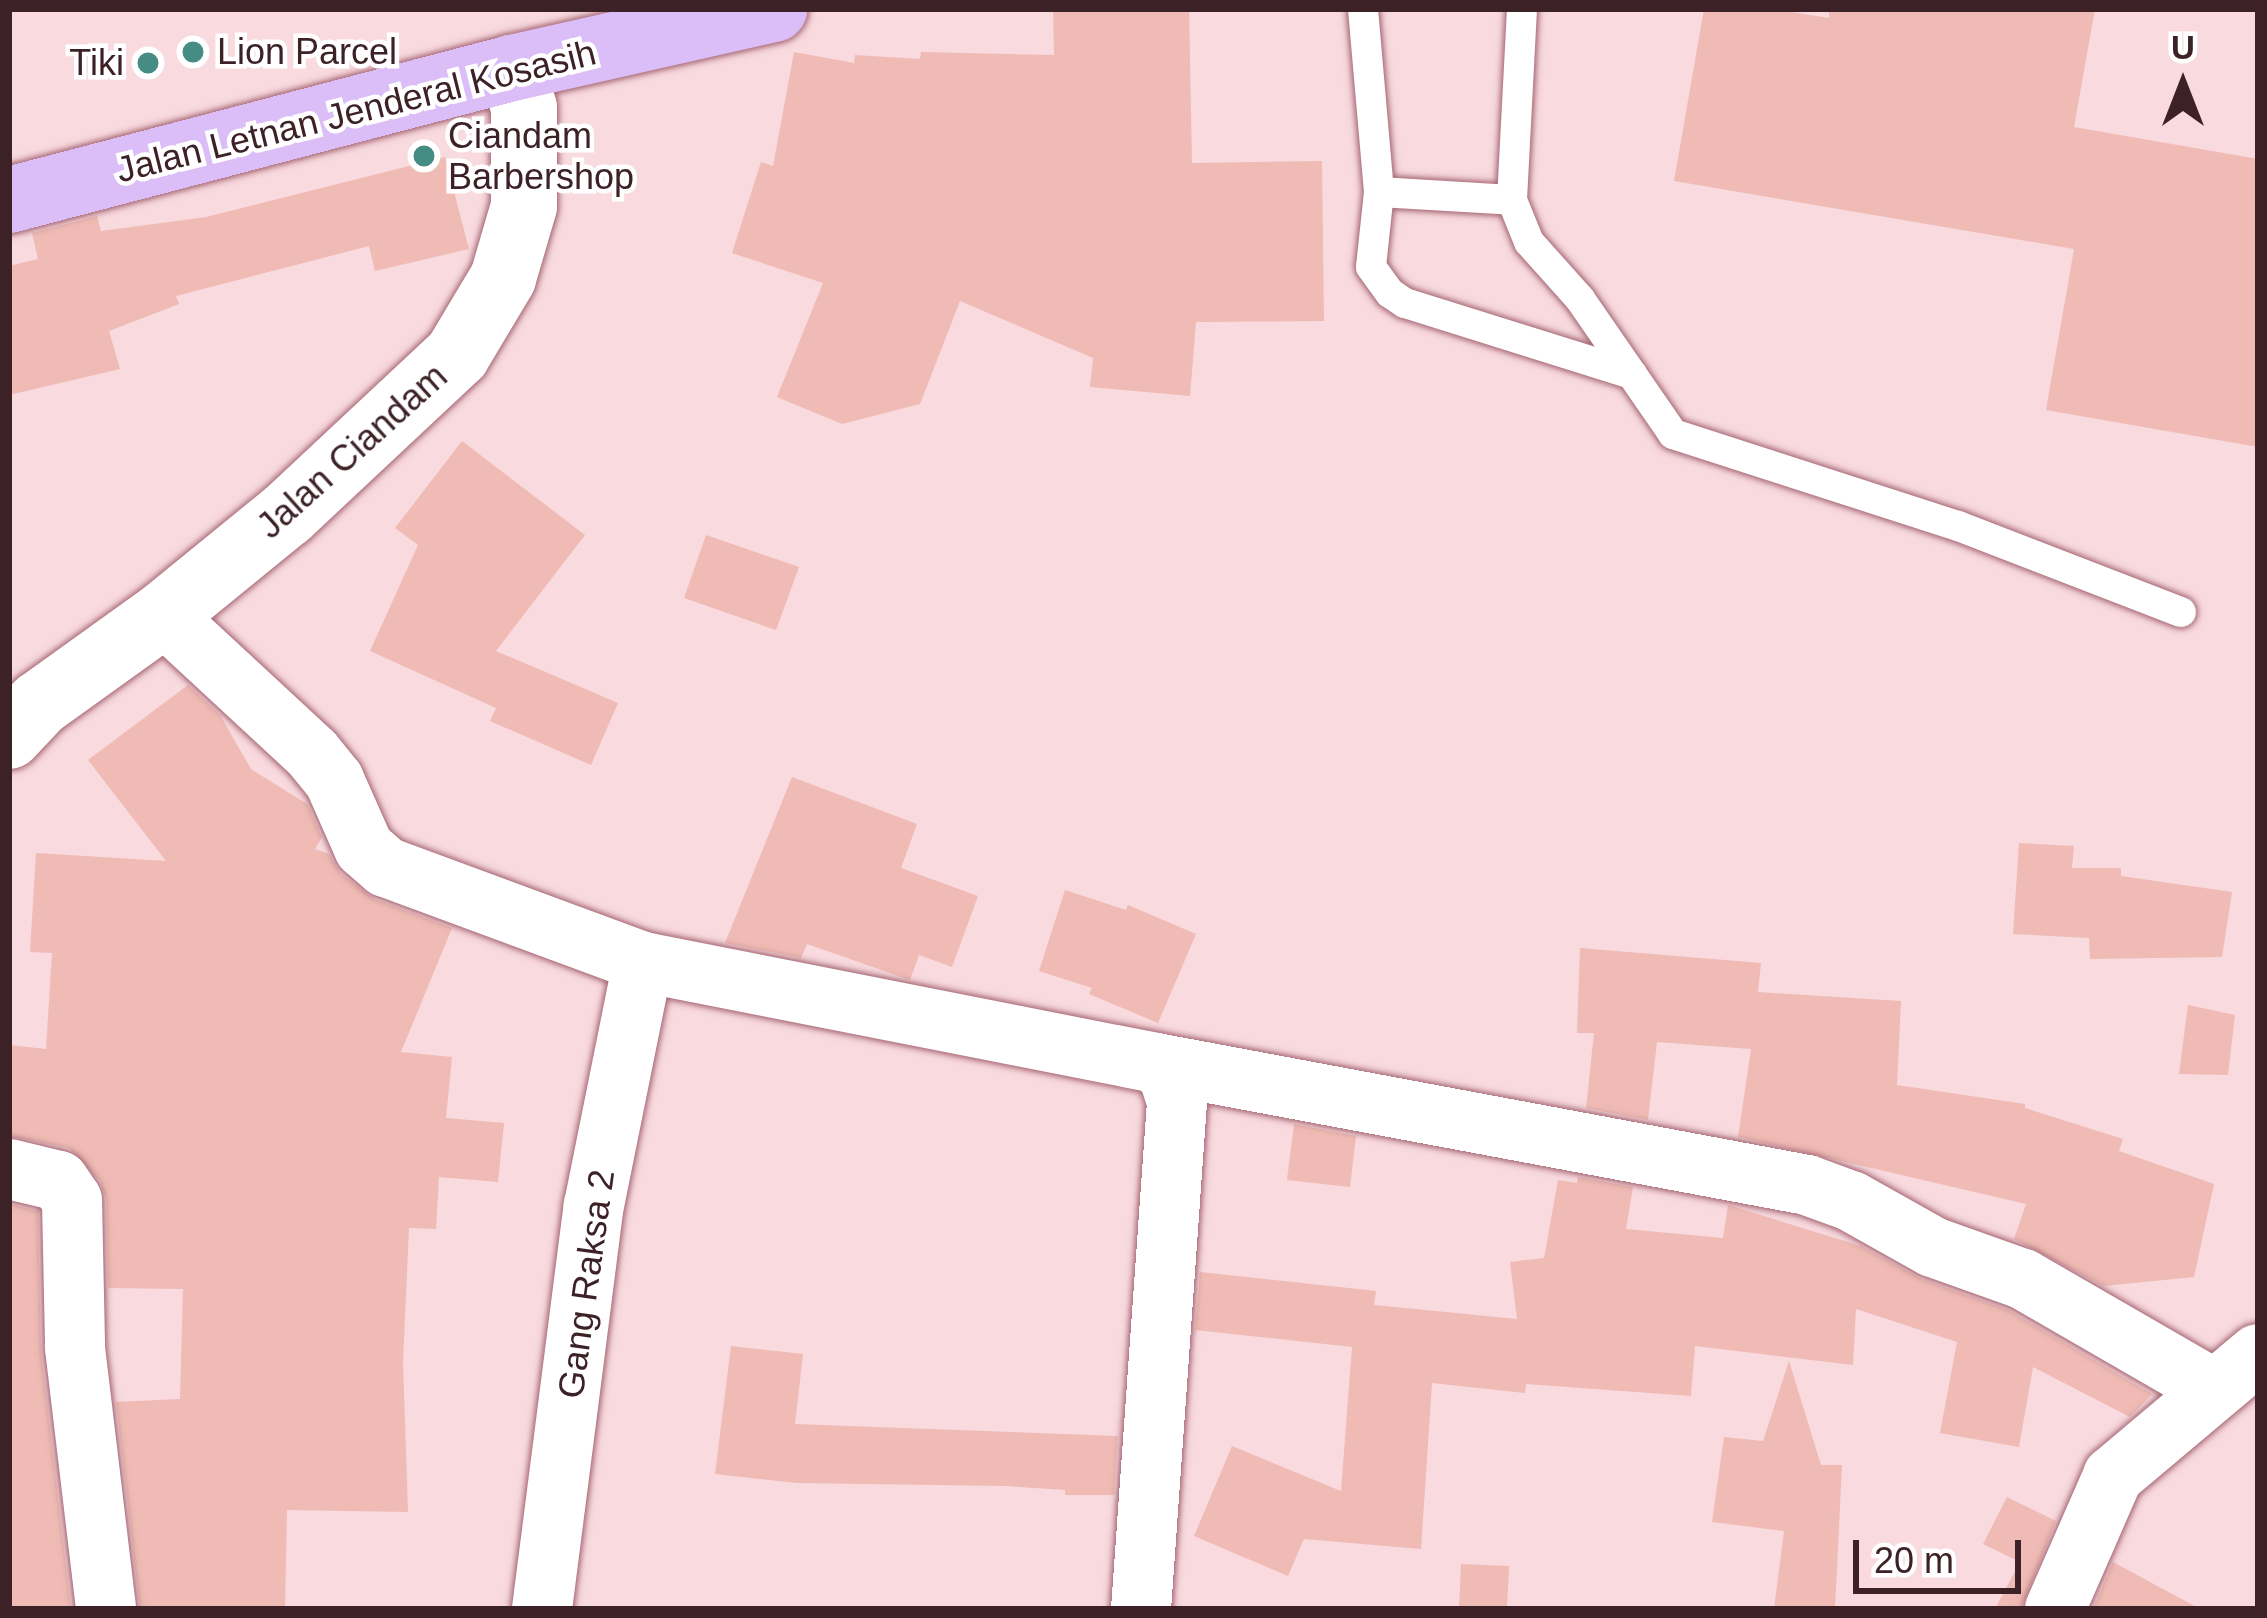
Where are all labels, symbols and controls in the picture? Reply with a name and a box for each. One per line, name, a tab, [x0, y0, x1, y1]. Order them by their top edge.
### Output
north arrow	[2123, 24, 2243, 144]
text: U	[2171, 29, 2195, 66]
street label: Jalan Letnan Jenderal Kosasih	[112, 30, 600, 192]
place label: Lion Parcel	[217, 30, 397, 74]
marker: Lion Parcel	[180, 39, 206, 65]
place label: Tiki	[69, 41, 124, 85]
marker: Tiki	[135, 50, 161, 76]
place label: Ciandam Barbershop	[448, 113, 634, 198]
marker: Ciandam Barbershop	[411, 143, 437, 169]
street label: Jalan Ciandam	[248, 355, 456, 547]
street label: Gang Raksa 2	[549, 1167, 623, 1401]
scale bar	[1859, 1516, 2027, 1590]
text: 20 m	[1874, 1540, 1954, 1581]

